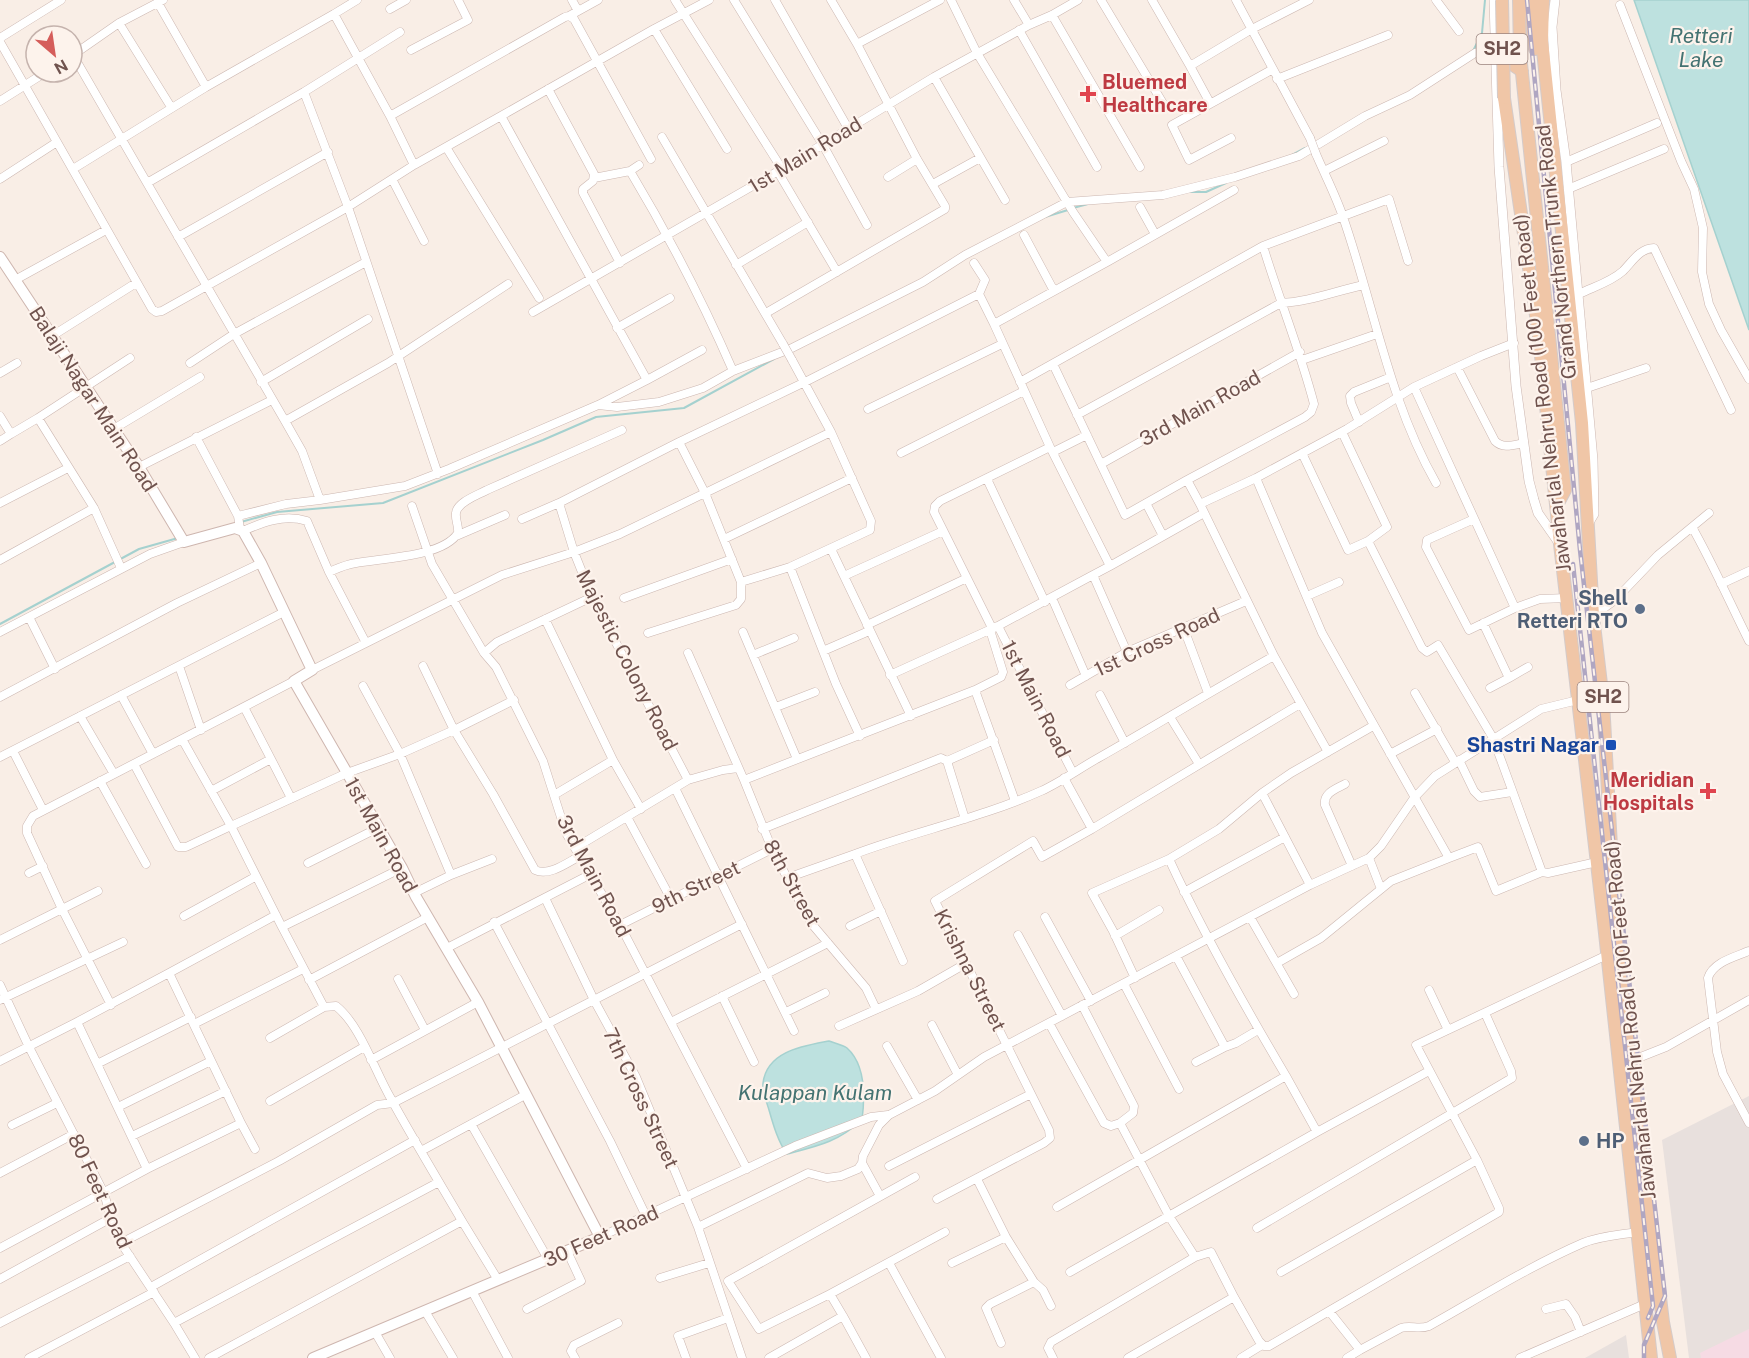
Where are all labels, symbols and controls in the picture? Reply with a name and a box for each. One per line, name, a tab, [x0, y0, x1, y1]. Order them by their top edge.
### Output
water label: Retteri Lake	[1669, 23, 1733, 72]
north arrow	[24, 24, 84, 84]
road number: SH2	[1476, 34, 1528, 64]
text: N	[51, 55, 71, 78]
place label: Bluemed Healthcare	[1102, 70, 1208, 117]
marker: Bluemed Healthcare	[1079, 85, 1097, 103]
street label: 1st Main Road	[744, 112, 866, 198]
street label: Grand Northern Trunk Road	[1531, 123, 1581, 381]
street label: Jawaharlal Nehru Road (100 Feet Road)	[1508, 212, 1576, 574]
street label: Balaji Nagar Main Road	[24, 302, 162, 496]
street label: 3rd Main Road	[1135, 365, 1265, 451]
street label: Majestic Colony Road	[571, 566, 683, 754]
place label: Shell Retteri RTO	[1517, 586, 1628, 633]
street label: 1st Cross Road	[1090, 602, 1224, 682]
marker: Shell Retteri RTO	[1633, 602, 1647, 616]
street label: 1st Main Road	[996, 636, 1076, 762]
road number: SH2	[1578, 682, 1628, 712]
place label: Shastri Nagar	[1466, 733, 1599, 757]
marker: Shastri Nagar	[1604, 738, 1618, 752]
place label: Meridian Hospitals	[1603, 768, 1694, 815]
street label: 1st Main Road	[339, 773, 423, 897]
marker: Meridian Hospitals	[1699, 782, 1717, 800]
street label: 3rd Main Road	[552, 811, 636, 941]
street label: 8th Street	[758, 835, 826, 931]
street label: Jawaharlal Nehru Road (100 Feet Road)	[1599, 839, 1661, 1201]
street label: 9th Street	[648, 855, 744, 919]
street label: Krishna Street	[929, 905, 1011, 1035]
street label: 7th Cross Street	[598, 1024, 684, 1172]
water label: Kulappan Kulam	[738, 1080, 892, 1105]
place label: HP	[1596, 1129, 1624, 1153]
street label: 80 Feet Road	[63, 1130, 137, 1252]
marker: HP	[1577, 1134, 1591, 1148]
street label: 30 Feet Road	[540, 1200, 662, 1272]

